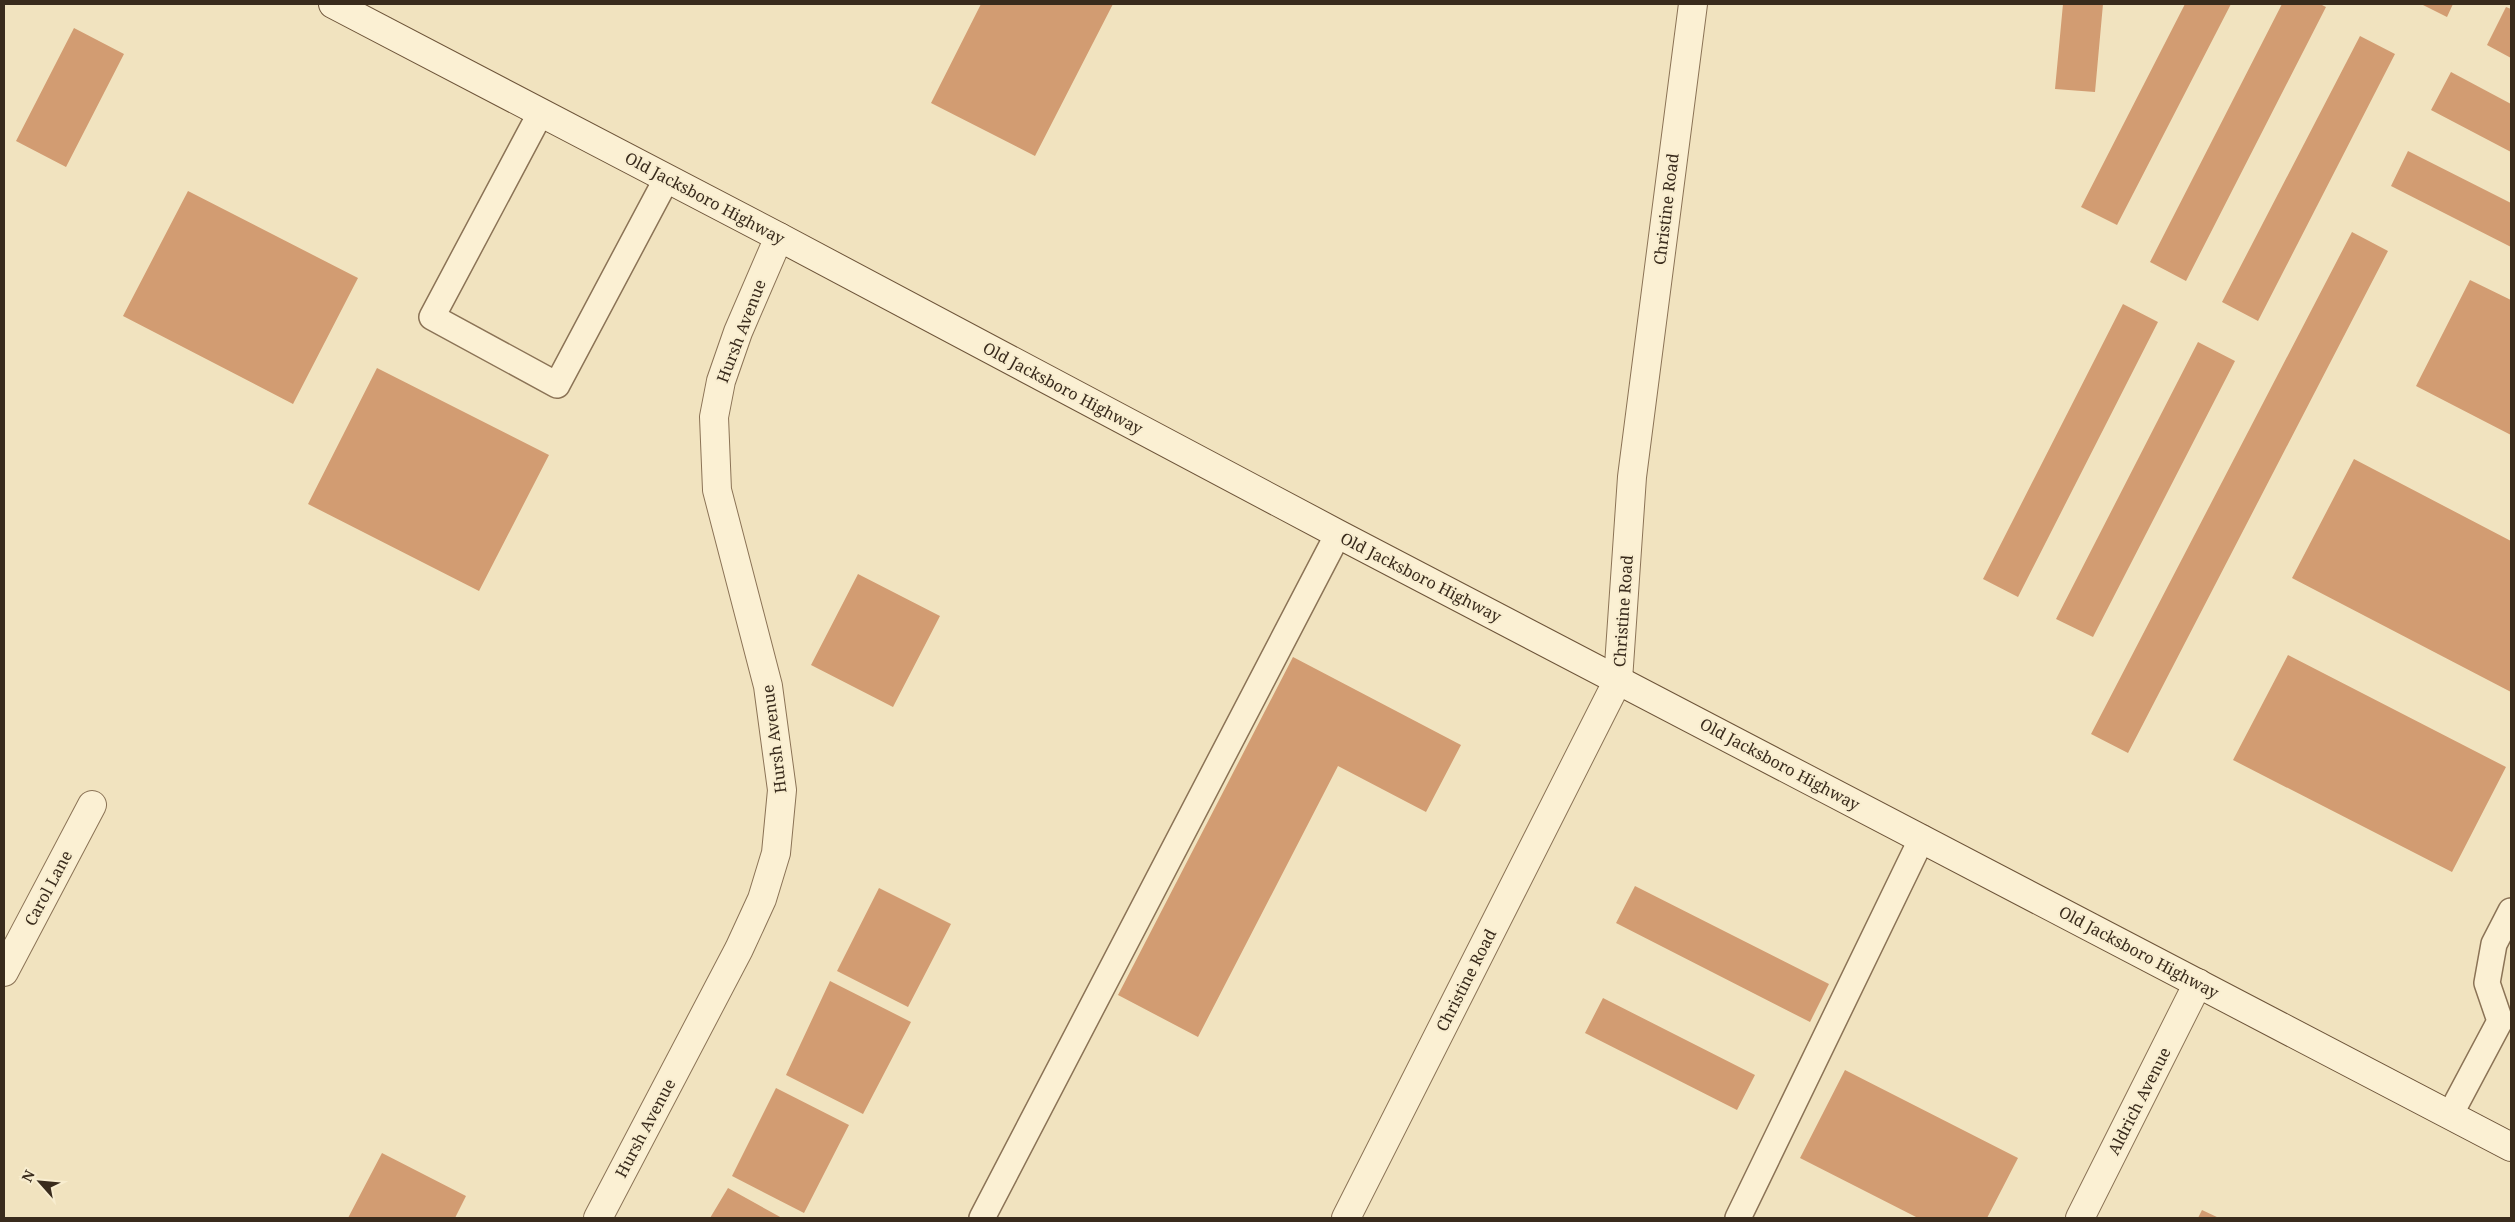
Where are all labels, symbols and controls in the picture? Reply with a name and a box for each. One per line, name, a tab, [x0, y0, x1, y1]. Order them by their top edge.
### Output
street label: Old Jacksboro Highway	[621, 146, 790, 250]
street label: Christine Road	[1648, 152, 1684, 266]
street label: Hursh Avenue	[711, 276, 771, 386]
street label: Old Jacksboro Highway	[979, 336, 1148, 440]
street label: Old Jacksboro Highway	[1337, 527, 1506, 628]
street label: Christine Road	[1608, 554, 1638, 668]
street label: Hursh Avenue	[756, 684, 792, 794]
street label: Old Jacksboro Highway	[1696, 712, 1865, 816]
street label: Carol Lane	[19, 846, 77, 930]
street label: Old Jacksboro Highway	[2055, 900, 2224, 1004]
street label: Christine Road	[1431, 925, 1501, 1035]
street label: Aldrich Avenue	[2102, 1043, 2176, 1159]
street label: Hursh Avenue	[610, 1075, 680, 1181]
north arrow	[15, 1157, 65, 1207]
text: N	[17, 1167, 39, 1185]

